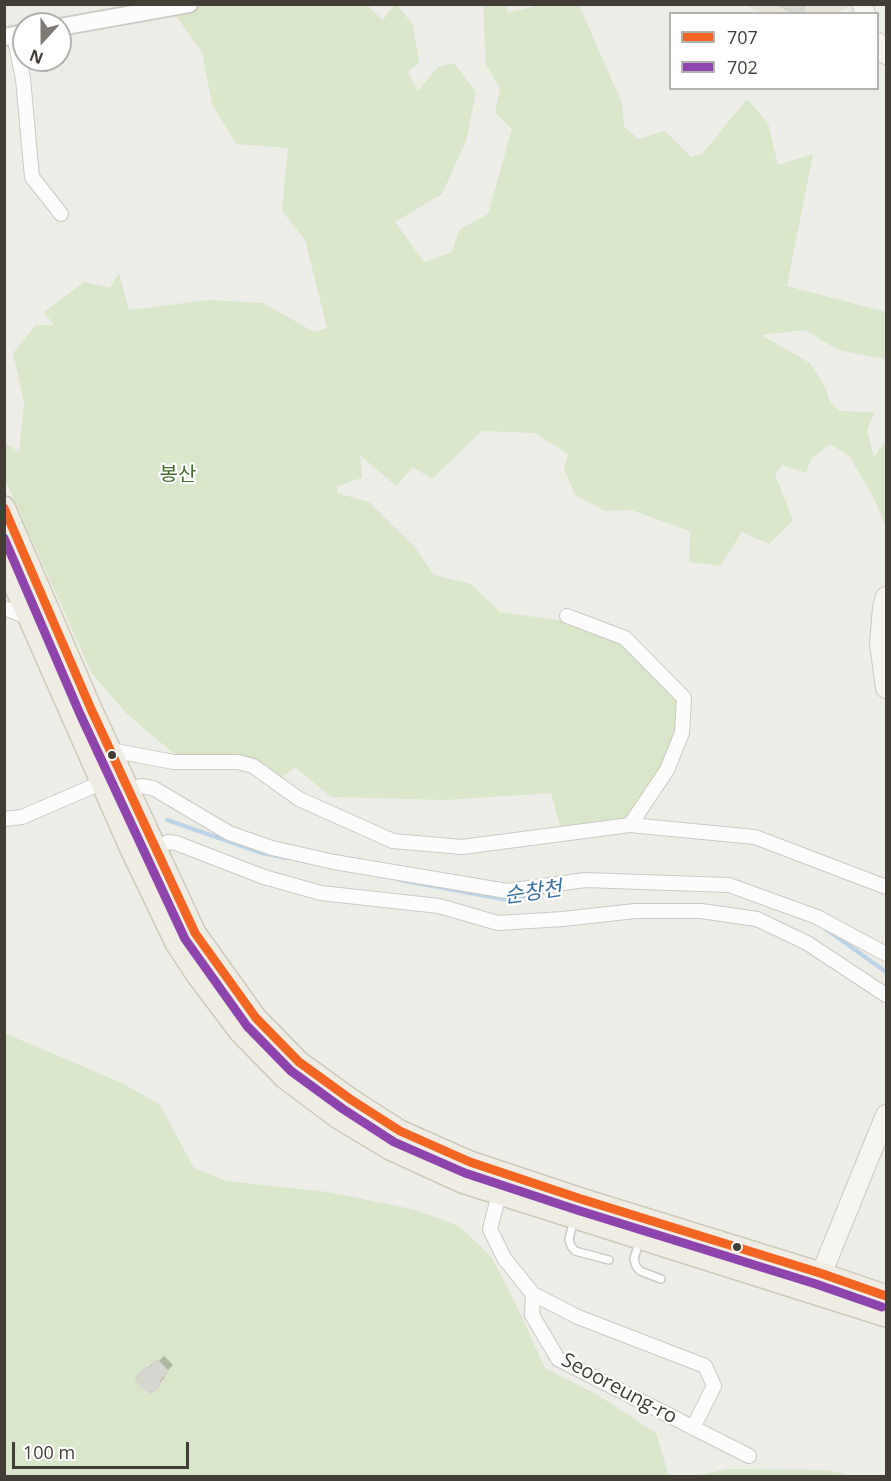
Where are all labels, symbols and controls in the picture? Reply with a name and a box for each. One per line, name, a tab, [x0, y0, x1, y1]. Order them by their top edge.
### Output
north arrow	[12, 12, 72, 72]
legend	[669, 12, 879, 90]
text: 707	[727, 25, 758, 49]
text: N	[26, 44, 46, 70]
text: 702	[727, 55, 758, 79]
park label: 봉산	[160, 463, 196, 487]
unlabelled marker	[106, 749, 118, 761]
water label: 순창천	[503, 876, 563, 910]
unlabelled marker	[731, 1241, 743, 1253]
street label: Seooreung-ro	[557, 1348, 681, 1430]
scale bar	[15, 1430, 192, 1468]
text: 100 m	[23, 1440, 75, 1464]

